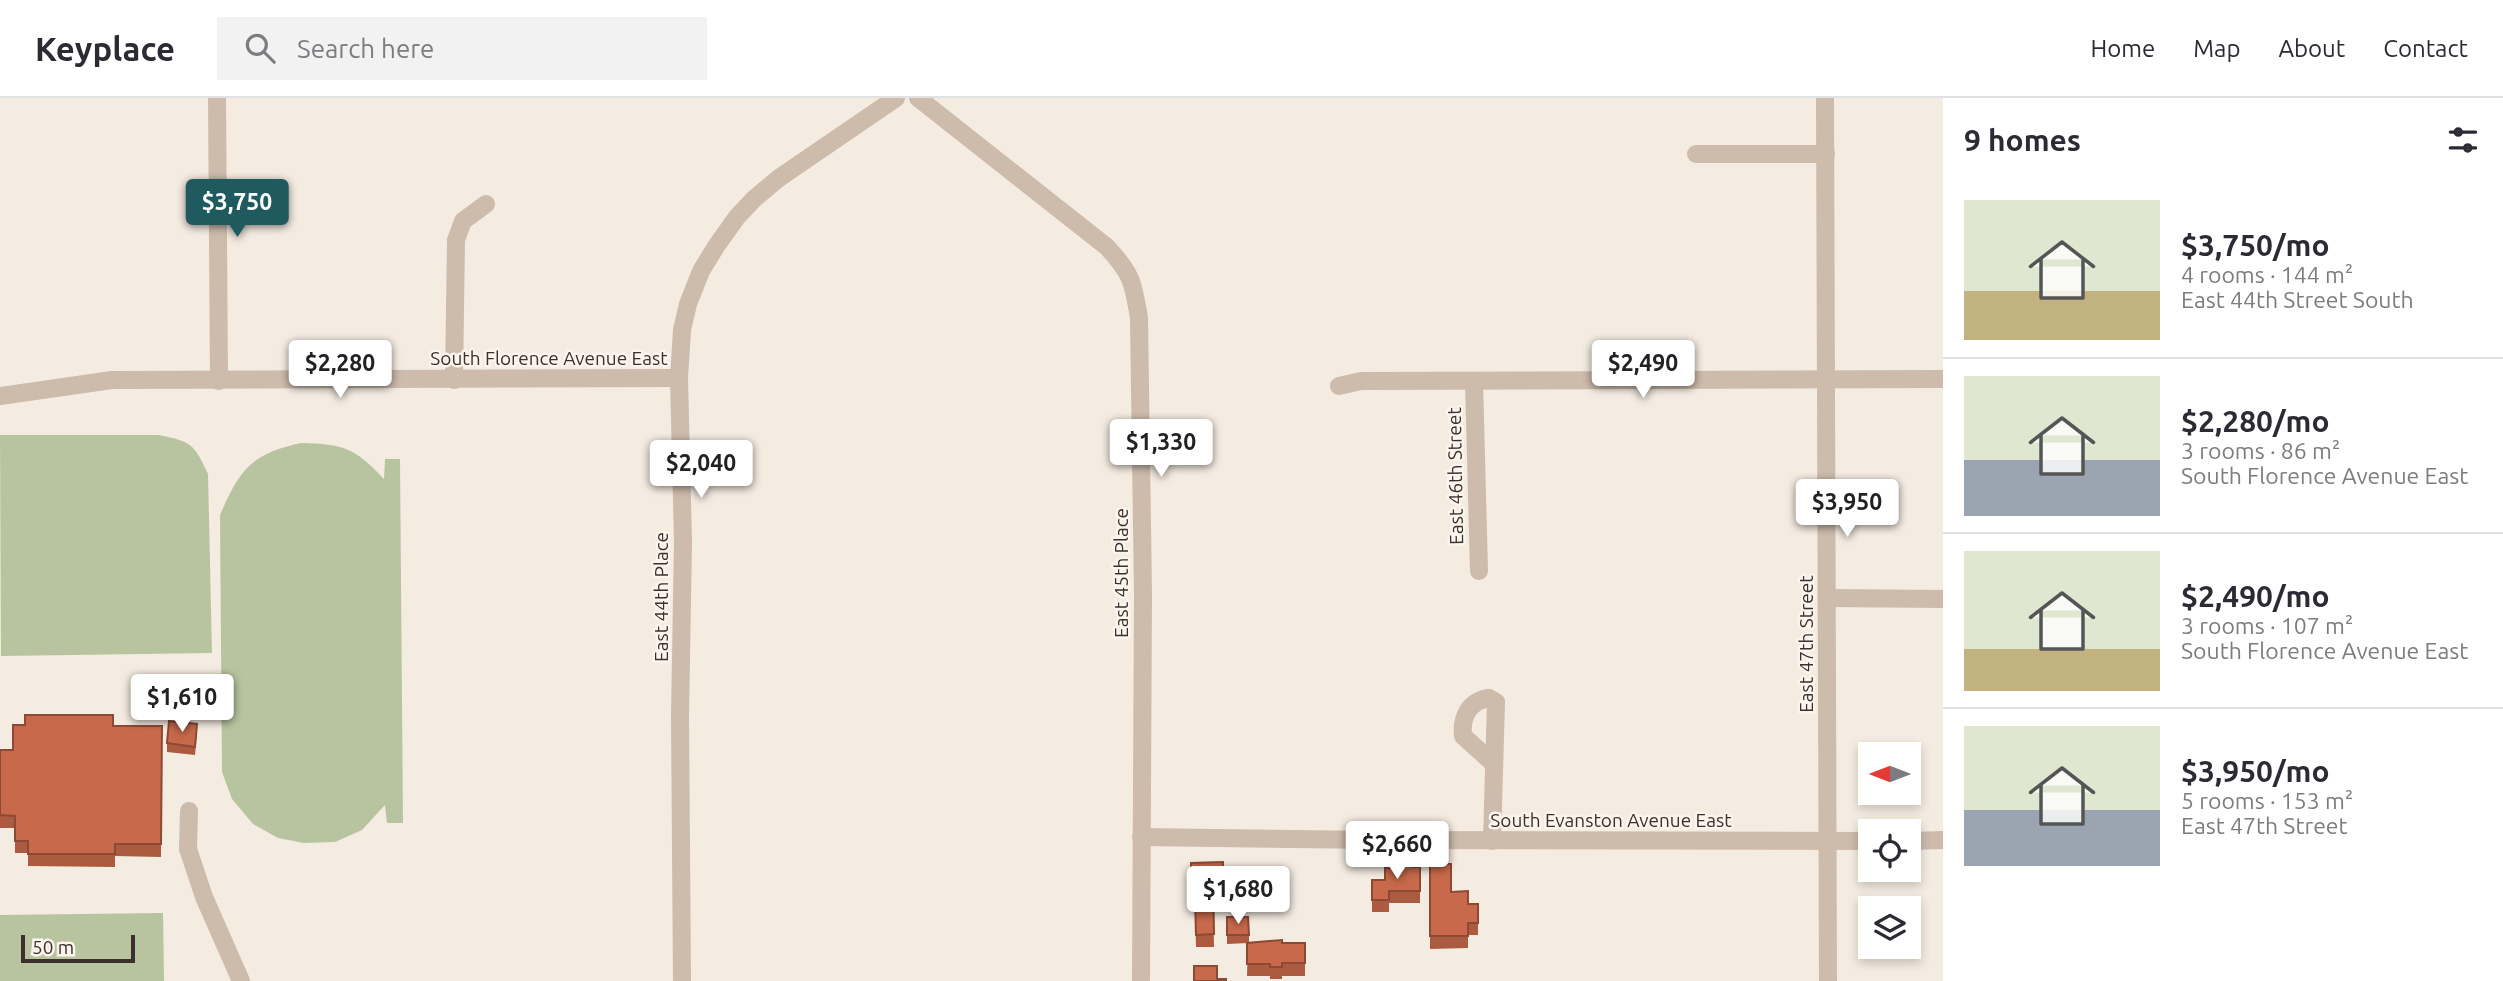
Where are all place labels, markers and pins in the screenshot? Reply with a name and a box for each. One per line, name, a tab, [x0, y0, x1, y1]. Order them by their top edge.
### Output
pin: $3,750	[180, 180, 294, 239]
pin: $2,280	[283, 341, 397, 400]
pin: $2,490	[1586, 341, 1700, 400]
pin: $1,330	[1104, 420, 1218, 479]
pin: $2,040	[644, 440, 758, 500]
pin: $3,950	[1790, 480, 1904, 539]
pin: $1,610	[125, 674, 239, 734]
pin: $2,660	[1340, 822, 1454, 881]
pin: $1,680	[1181, 866, 1295, 926]

